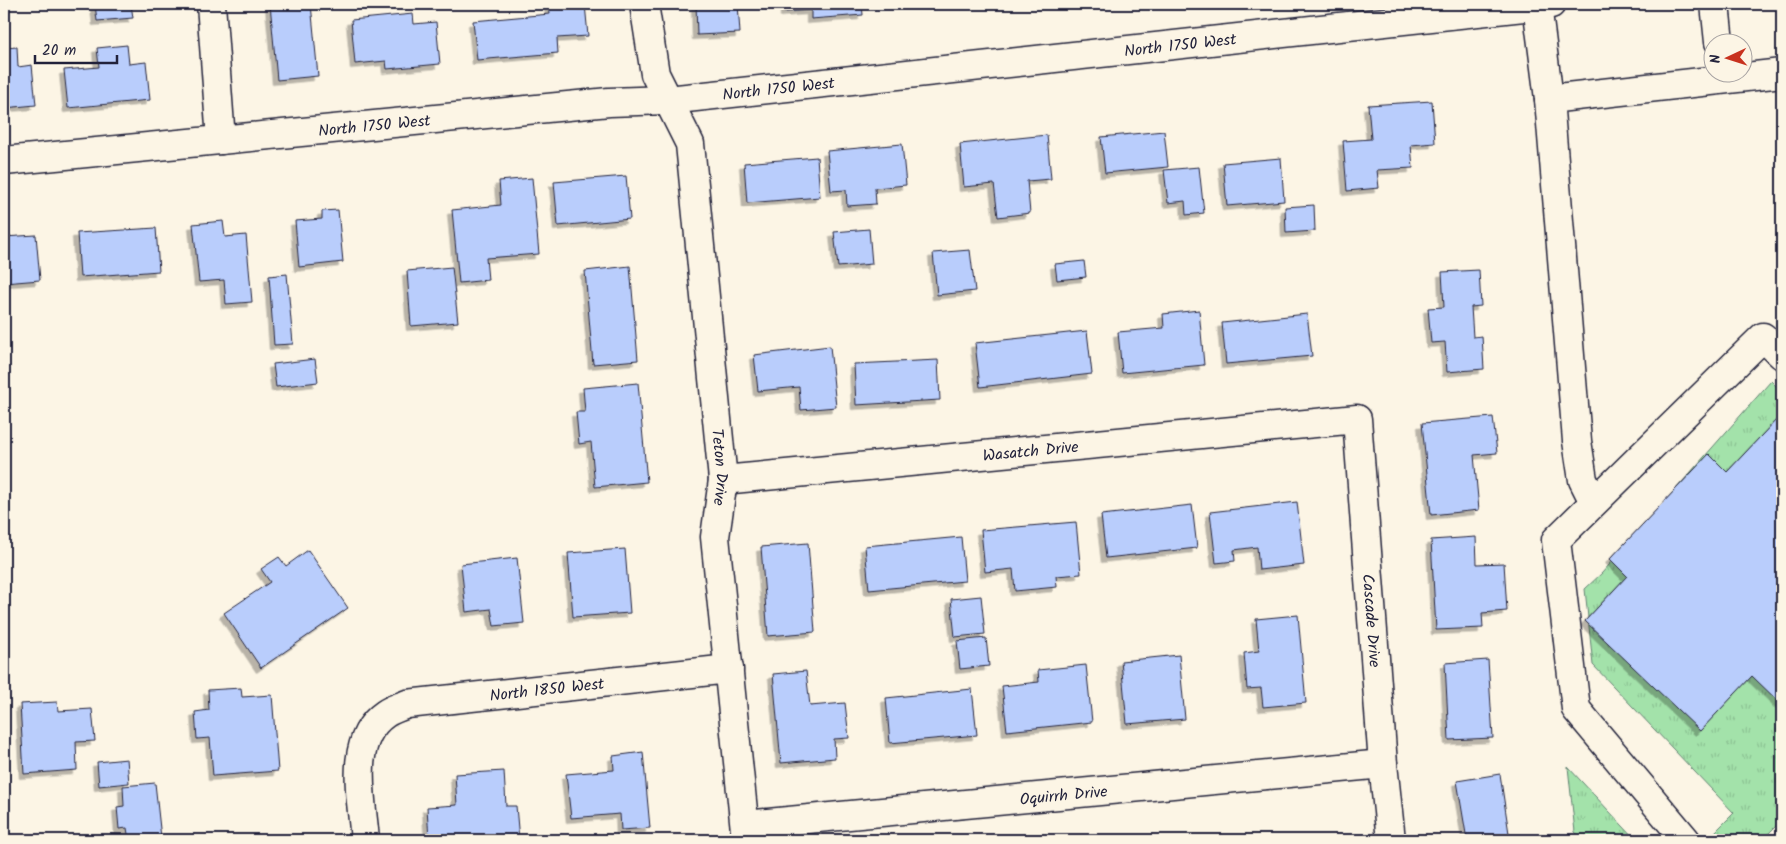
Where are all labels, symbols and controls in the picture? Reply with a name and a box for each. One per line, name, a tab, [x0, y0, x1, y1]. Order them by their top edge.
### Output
street label: North 1750 West	[1123, 27, 1238, 64]
scale bar	[35, 32, 118, 64]
north arrow	[1704, 32, 1754, 82]
text: 20 m	[42, 39, 76, 63]
text: N	[1705, 54, 1727, 64]
street label: North 1750 West	[721, 71, 837, 108]
street label: North 1750 West	[317, 108, 433, 144]
street label: Teton Drive	[704, 428, 734, 507]
street label: Wasatch Drive	[982, 435, 1080, 469]
street label: Cascade Drive	[1355, 573, 1387, 668]
street label: North 1850 West	[488, 672, 606, 709]
street label: Oquirrh Drive	[1019, 779, 1109, 813]

